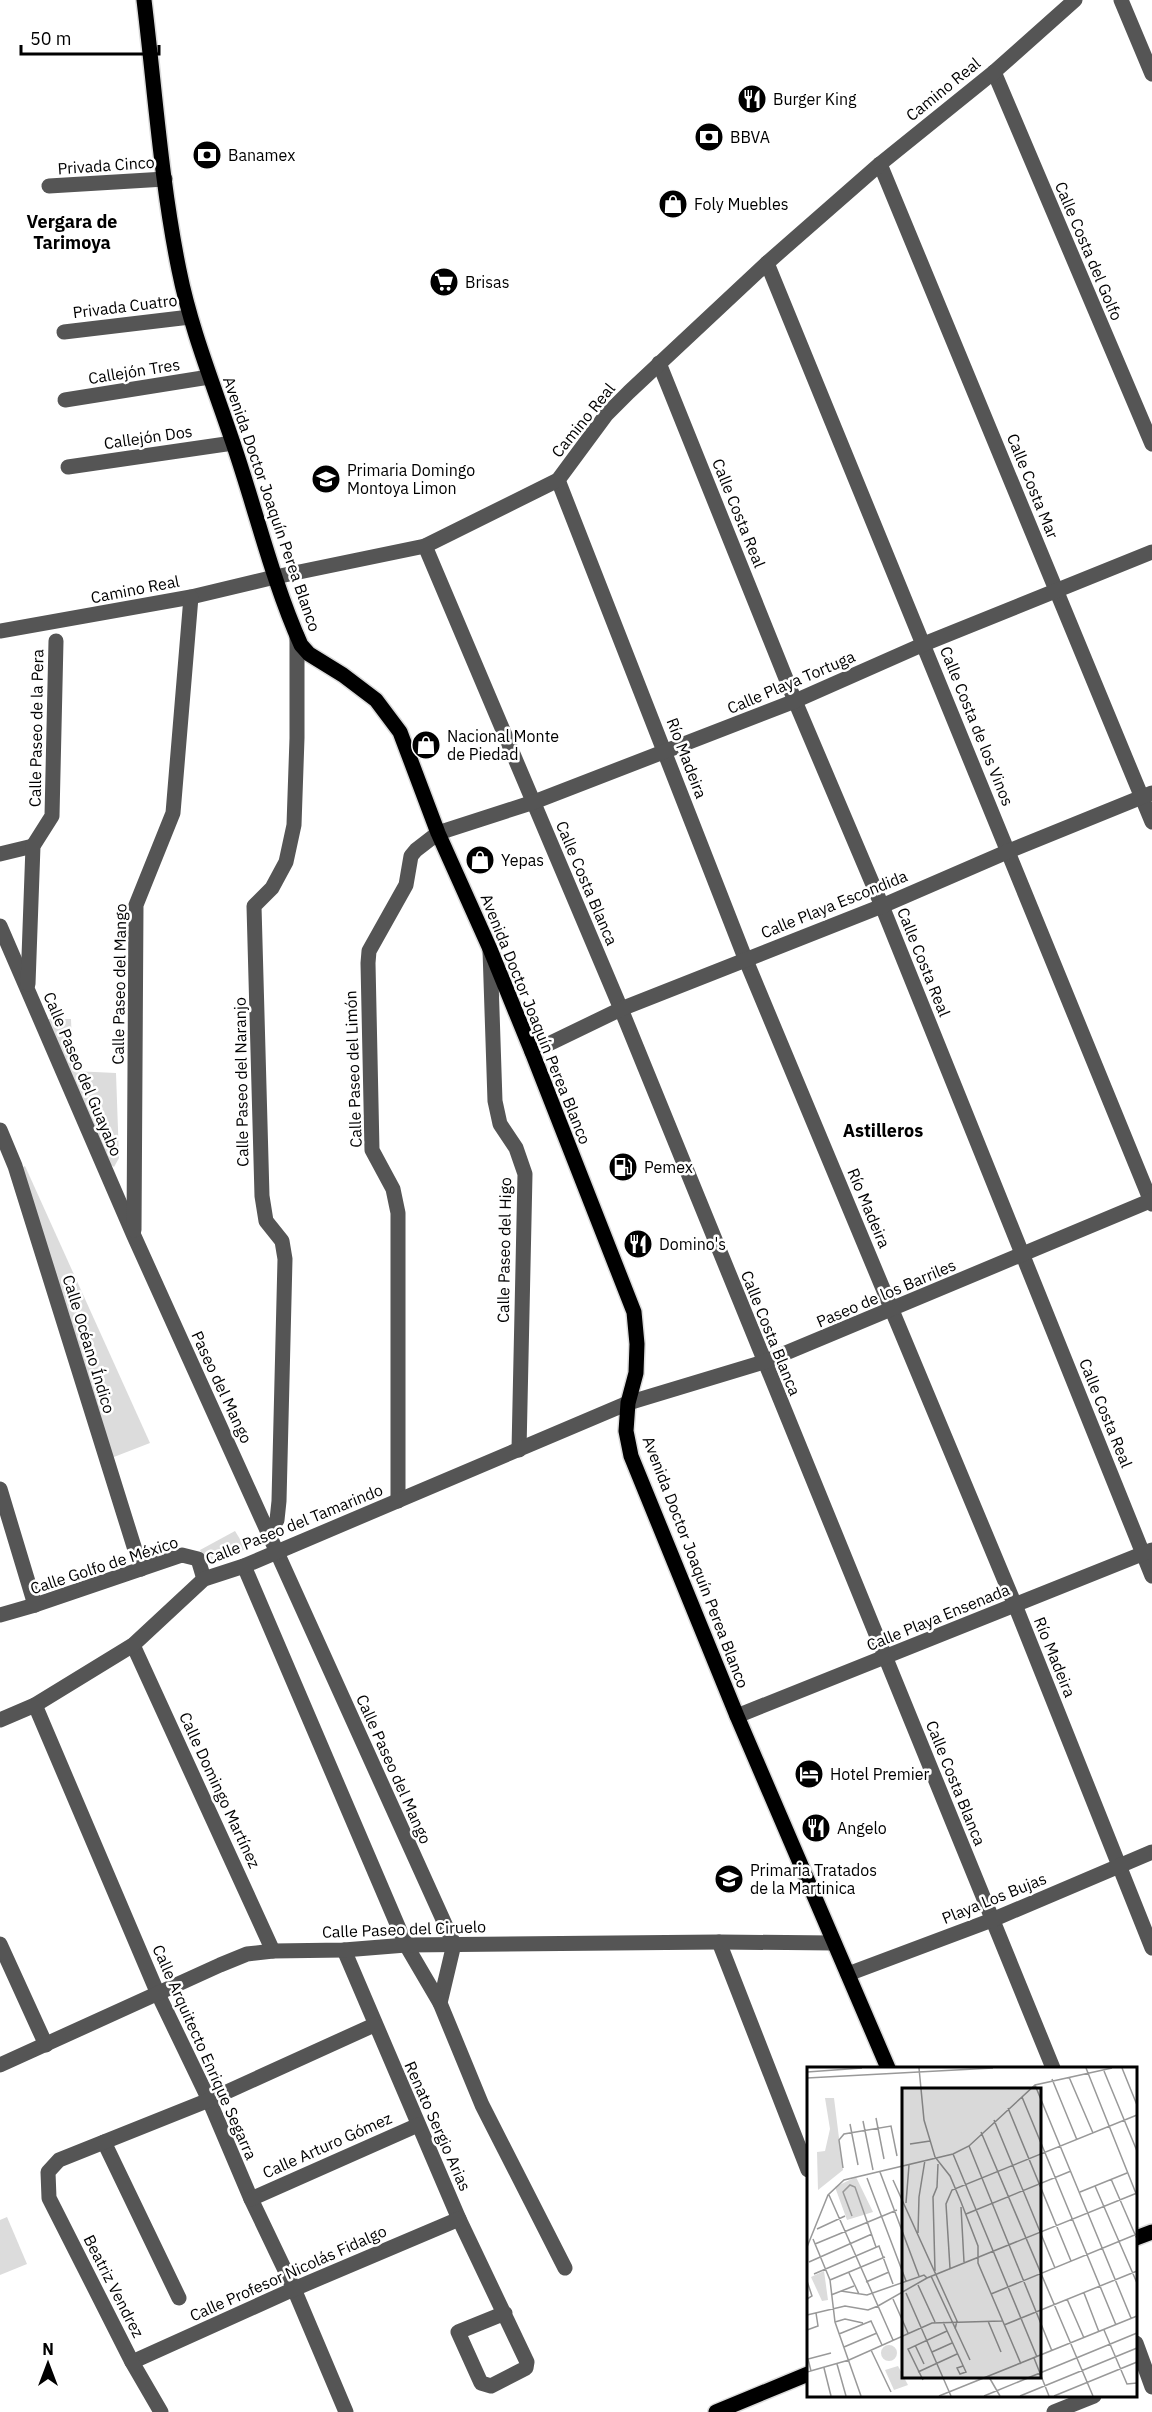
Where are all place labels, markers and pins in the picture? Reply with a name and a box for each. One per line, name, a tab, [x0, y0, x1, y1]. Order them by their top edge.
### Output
restaurant icon: Burger King	[736, 83, 768, 115]
place label: Burger King	[773, 89, 857, 109]
bank icon: BBVA	[693, 121, 725, 153]
place label: BBVA	[730, 127, 770, 147]
bank icon: Banamex	[191, 139, 223, 171]
place label: Banamex	[228, 145, 295, 165]
shop icon: Foly Muebles	[657, 188, 689, 220]
place label: Foly Muebles	[694, 194, 789, 214]
supermarket icon: Brisas	[428, 266, 460, 298]
place label: Brisas	[465, 272, 509, 292]
place label: Primaria Domingo Montoya Limon	[347, 460, 475, 498]
school or university icon: Primaria Domingo Montoya Limon	[310, 463, 342, 495]
place label: Nacional Monte de Piedad	[447, 726, 559, 764]
shop icon: Nacional Monte de Piedad	[410, 729, 442, 761]
shop icon: Yepas	[464, 844, 496, 876]
place label: Yepas	[501, 850, 544, 870]
fuel station icon: Pemex	[607, 1151, 639, 1183]
place label: Pemex	[644, 1157, 693, 1177]
restaurant icon: Domino's	[622, 1228, 654, 1260]
place label: Domino's	[659, 1234, 726, 1254]
hotel icon: Hotel Premier	[793, 1758, 825, 1790]
place label: Hotel Premier	[830, 1764, 930, 1784]
restaurant icon: Angelo	[800, 1812, 832, 1844]
place label: Angelo	[837, 1818, 887, 1838]
place label: Primaria Tratados de la Martinica	[750, 1860, 877, 1898]
school or university icon: Primaria Tratados de la Martinica	[713, 1863, 745, 1895]

